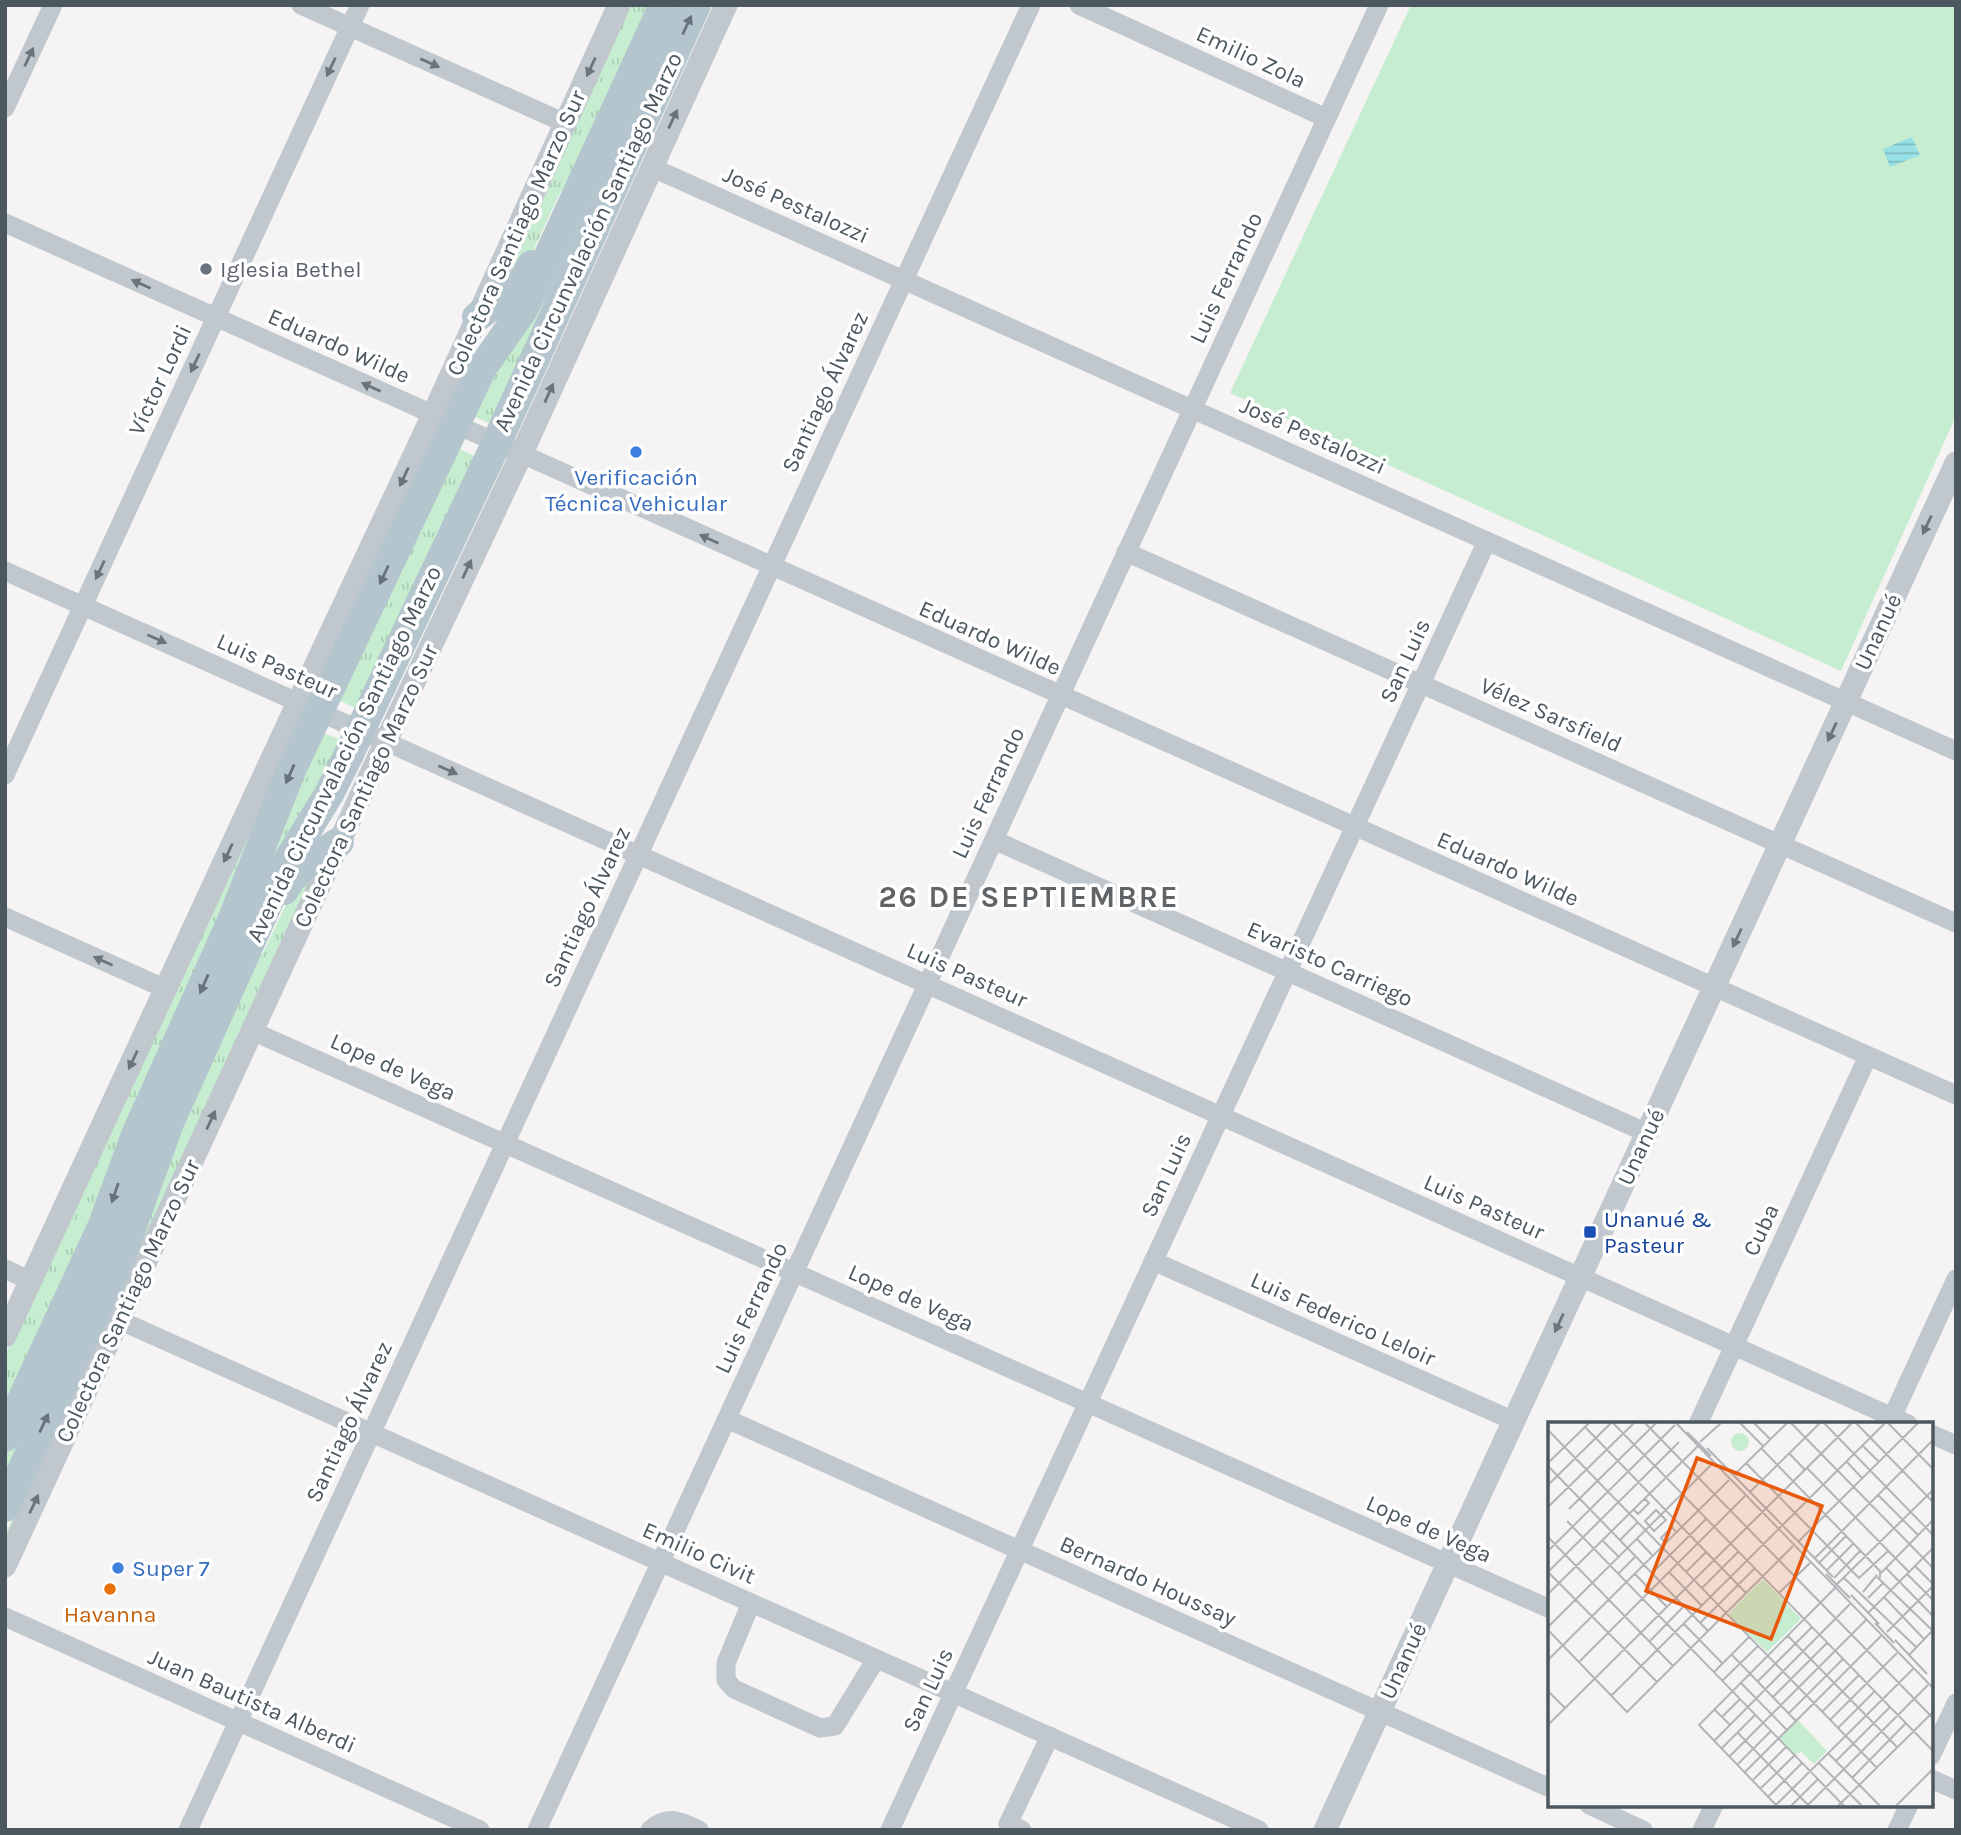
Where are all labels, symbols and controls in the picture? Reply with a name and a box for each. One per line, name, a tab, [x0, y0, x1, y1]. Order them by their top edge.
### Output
one-way arrow	[682, 15, 693, 36]
street label: Emilio Zola	[1192, 20, 1310, 94]
one-way arrow	[23, 47, 35, 67]
street label: Avenida Circunvalación Santiago Marzo	[488, 48, 688, 436]
one-way arrow	[325, 57, 337, 77]
one-way arrow	[585, 57, 596, 77]
one-way arrow	[420, 58, 441, 69]
street label: Colectora Santiago Marzo Sur	[441, 85, 592, 380]
one-way arrow	[667, 109, 679, 129]
street label: José Pestalozzi	[719, 161, 873, 249]
street label: Luis Ferrando	[1184, 208, 1268, 348]
place label: Iglesia Bethel	[220, 256, 362, 283]
marker: Iglesia Bethel	[198, 261, 214, 277]
one-way arrow	[131, 278, 151, 290]
street label: Eduardo Wilde	[264, 303, 414, 389]
street label: Santiago Álvarez	[776, 307, 874, 477]
street label: Víctor Lordi	[123, 320, 197, 440]
one-way arrow	[189, 353, 201, 373]
one-way arrow	[361, 381, 381, 393]
one-way arrow	[543, 383, 555, 403]
street label: José Pestalozzi	[1236, 392, 1390, 480]
marker: Verificación Técnica Vehicular	[628, 444, 644, 460]
place label: Verificación Técnica Vehicular	[545, 464, 728, 517]
one-way arrow	[398, 467, 410, 487]
one-way arrow	[1921, 515, 1933, 535]
one-way arrow	[699, 533, 719, 545]
one-way arrow	[94, 559, 105, 580]
one-way arrow	[461, 559, 473, 579]
street label: Avenida Circunvalación Santiago Marzo	[241, 562, 447, 946]
one-way arrow	[378, 565, 389, 585]
street label: Unanué	[1849, 590, 1907, 674]
street label: Eduardo Wilde	[915, 595, 1065, 681]
street label: San Luis	[1374, 615, 1436, 707]
street label: Luis Pasteur	[212, 627, 342, 705]
one-way arrow	[147, 633, 167, 645]
street label: Colectora Santiago Marzo Sur	[288, 639, 444, 932]
street label: Vélez Sarsfield	[1476, 672, 1626, 758]
one-way arrow	[1826, 722, 1838, 742]
street label: Luis Ferrando	[946, 723, 1030, 863]
one-way arrow	[284, 763, 295, 784]
one-way arrow	[438, 764, 458, 776]
street label: Santiago Álvarez	[538, 822, 636, 992]
street label: Eduardo Wilde	[1433, 826, 1583, 912]
one-way arrow	[222, 843, 234, 863]
district label: 26 DE SEPTIEMBRE	[878, 879, 1180, 915]
street label: Evaristo Carriego	[1243, 915, 1417, 1013]
one-way arrow	[1731, 928, 1742, 949]
street label: Luis Pasteur	[902, 936, 1032, 1014]
one-way arrow	[93, 955, 113, 967]
one-way arrow	[198, 974, 210, 994]
street label: Lope de Vega	[326, 1027, 460, 1107]
one-way arrow	[127, 1050, 139, 1070]
street label: Unanué	[1612, 1105, 1670, 1189]
one-way arrow	[205, 1110, 217, 1130]
street label: San Luis	[1135, 1129, 1197, 1221]
street label: Colectora Santiago Marzo Sur	[50, 1154, 206, 1447]
street label: Luis Pasteur	[1419, 1168, 1549, 1246]
one-way arrow	[109, 1183, 120, 1204]
street label: Cuba	[1737, 1200, 1785, 1260]
place label: Unanué & Pasteur	[1604, 1206, 1712, 1259]
marker: Unanué & Pasteur	[1582, 1224, 1598, 1240]
street label: Luis Ferrando	[709, 1238, 793, 1378]
street label: Lope de Vega	[844, 1258, 978, 1338]
street label: Luis Federico Leloir	[1246, 1266, 1440, 1372]
one-way arrow	[1553, 1313, 1565, 1333]
street label: Santiago Álvarez	[300, 1337, 398, 1507]
one-way arrow	[38, 1413, 50, 1433]
inset map	[1548, 1422, 1933, 1807]
street label: Lope de Vega	[1362, 1489, 1496, 1569]
one-way arrow	[29, 1494, 40, 1515]
street label: Emilio Civit	[638, 1516, 760, 1590]
street label: Bernardo Houssay	[1056, 1530, 1241, 1632]
place label: Super 7	[132, 1555, 210, 1582]
marker: Super 7	[110, 1560, 126, 1576]
marker: Havanna	[102, 1581, 118, 1597]
place label: Havanna	[64, 1601, 156, 1628]
street label: Unanué	[1374, 1619, 1432, 1703]
street label: Juan Bautista Alberdi	[144, 1643, 360, 1759]
street label: San Luis	[897, 1644, 959, 1736]

